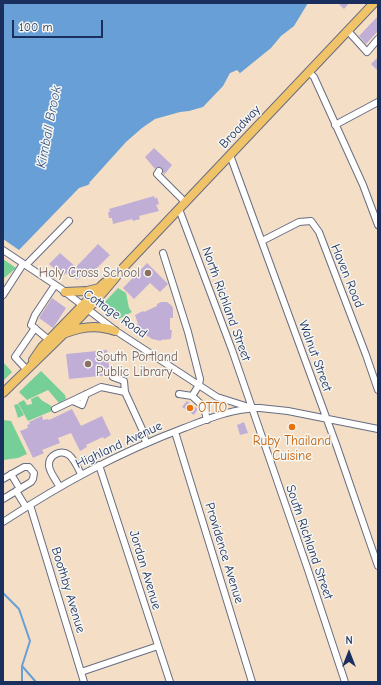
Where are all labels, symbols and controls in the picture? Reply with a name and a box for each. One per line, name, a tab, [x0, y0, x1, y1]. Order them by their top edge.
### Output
scale bar	[14, 12, 105, 38]
text: 100 m	[19, 20, 52, 34]
water label: Kimball Brook	[33, 84, 65, 170]
street label: Broadway	[216, 102, 264, 152]
street label: Haven Road	[327, 242, 367, 310]
street label: North Richland Street	[198, 245, 254, 363]
place label: Holy Cross School	[39, 265, 140, 281]
marker: Holy Cross School	[143, 268, 153, 278]
street label: Cottage Road	[80, 286, 150, 342]
street label: Walnut Street	[295, 318, 335, 394]
place label: South Portland Public Library	[96, 349, 178, 380]
marker: South Portland Public Library	[83, 359, 93, 369]
place label: OTTO	[198, 400, 227, 416]
marker: OTTO	[185, 403, 195, 413]
street label: Highland Avenue	[73, 418, 165, 472]
marker: Ruby Thailand Cuisine	[287, 422, 297, 432]
place label: Ruby Thailand Cuisine	[253, 433, 331, 464]
street label: South Richland Street	[282, 483, 336, 601]
street label: Providence Avenue	[201, 501, 247, 605]
street label: Jordan Avenue	[126, 528, 164, 612]
street label: Boothby Avenue	[48, 545, 88, 635]
north arrow	[329, 633, 369, 673]
text: N	[345, 634, 353, 647]

